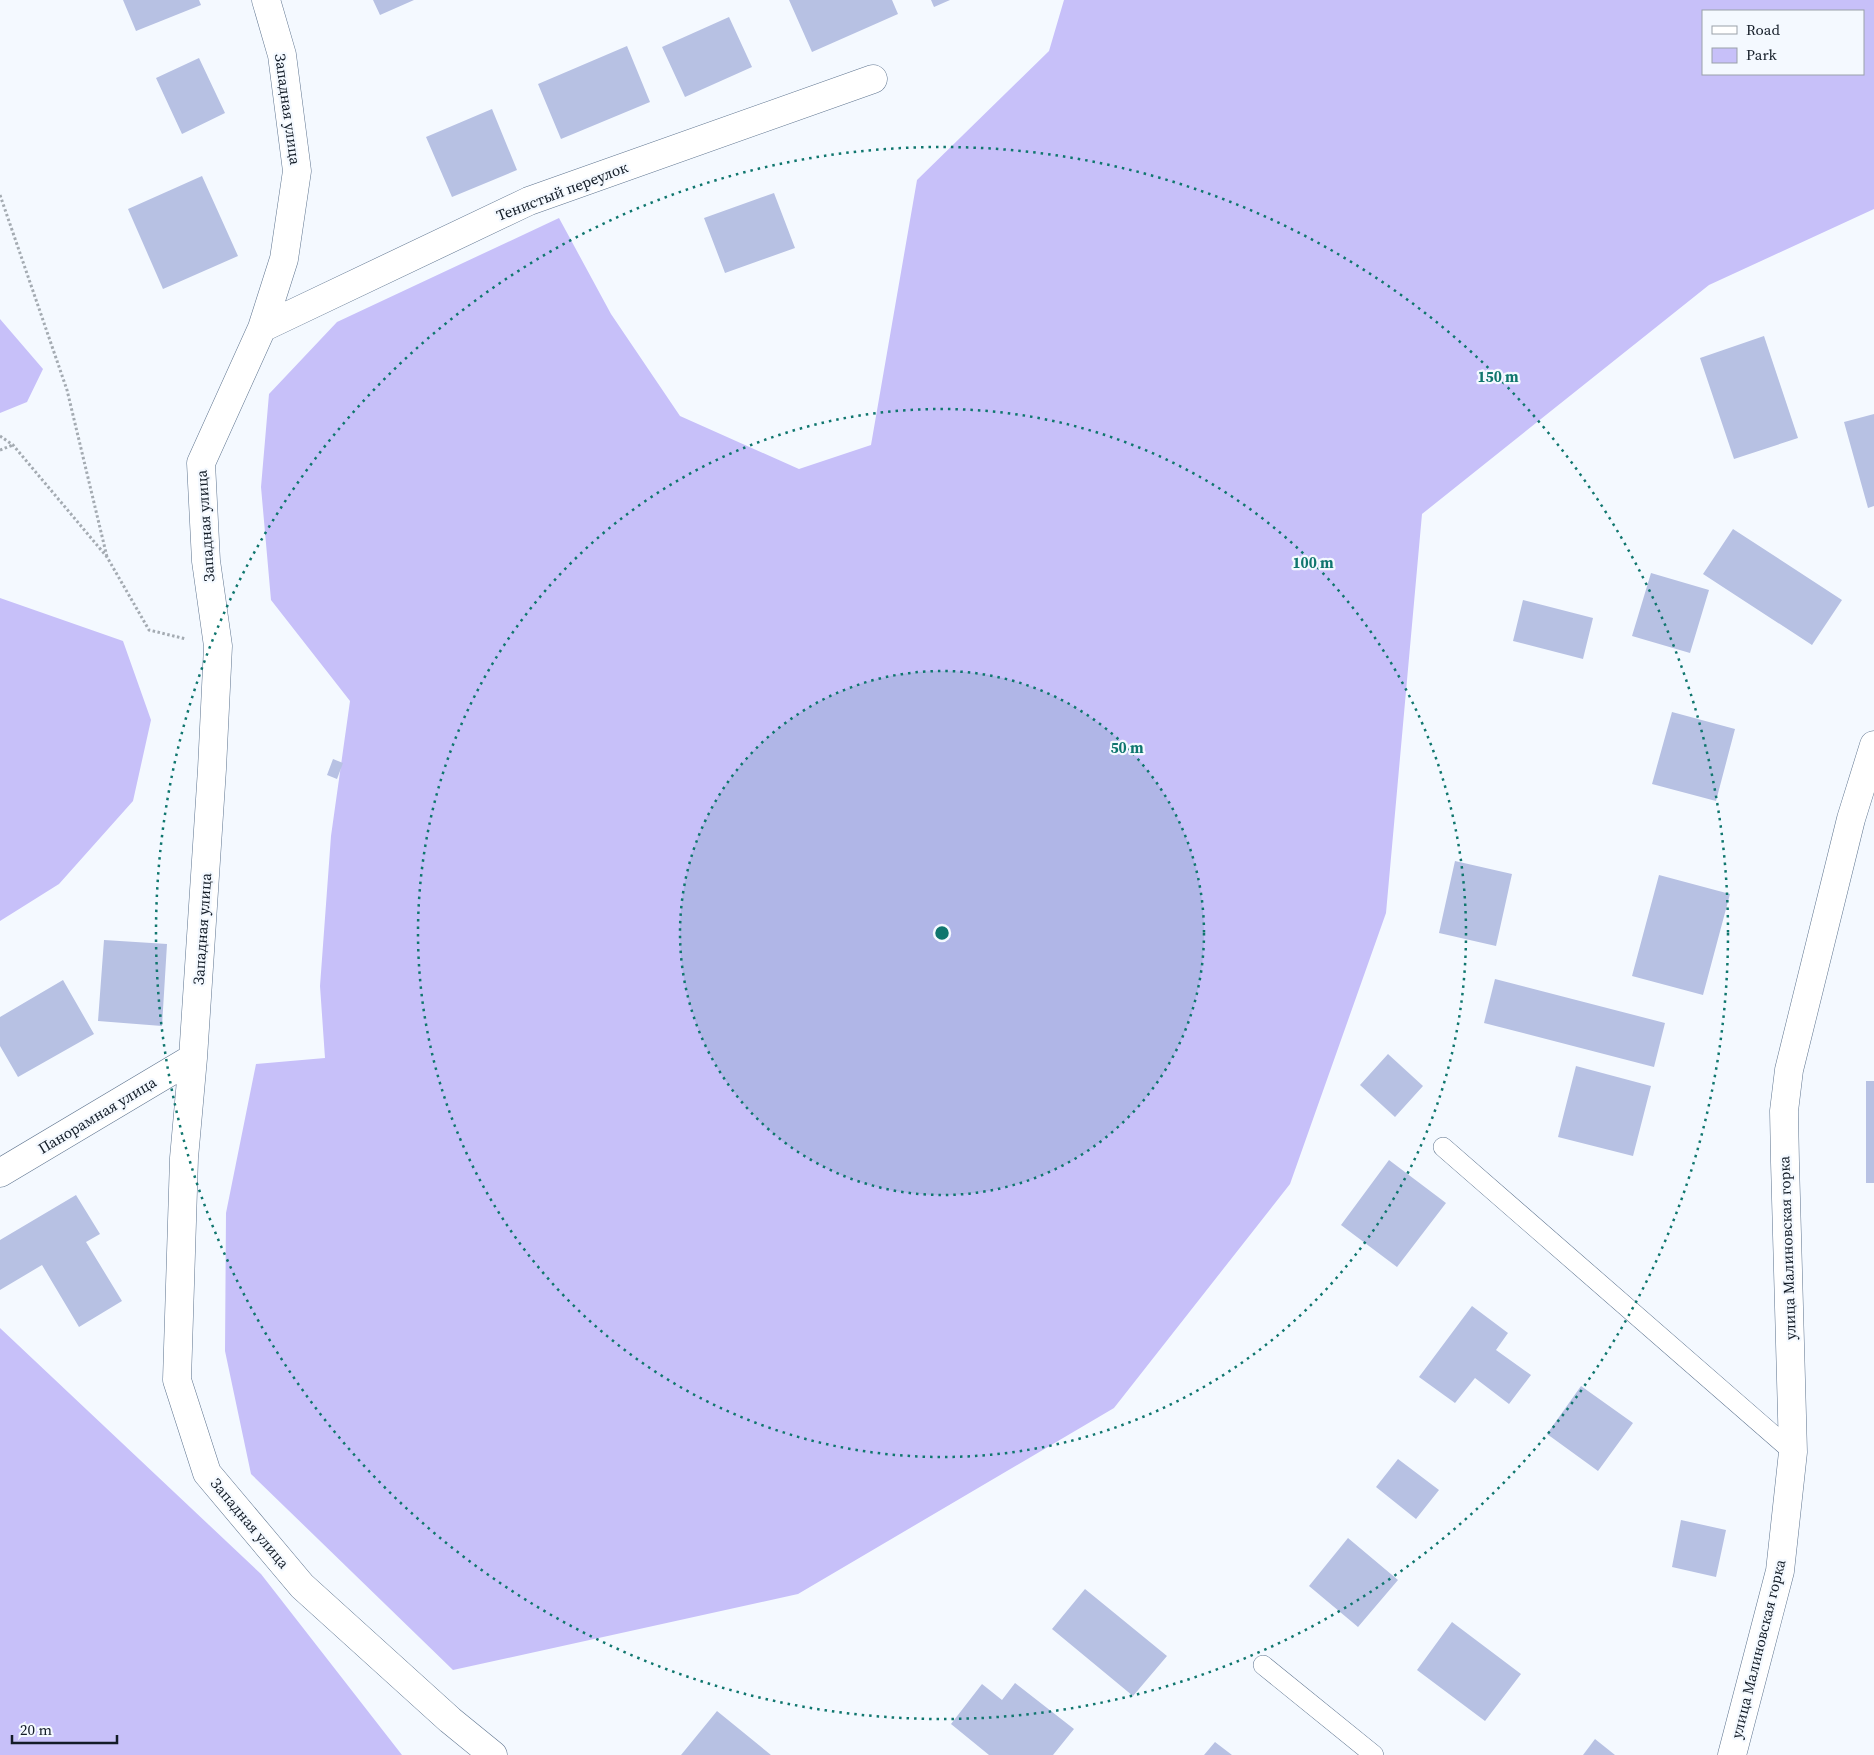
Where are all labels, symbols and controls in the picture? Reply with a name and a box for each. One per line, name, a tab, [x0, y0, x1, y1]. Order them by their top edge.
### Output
legend	[1702, 10, 1864, 75]
text: Road	[1746, 19, 1780, 40]
text: Park	[1746, 44, 1778, 65]
street label: Западная улица	[270, 52, 306, 166]
street label: Тенистый переулок	[493, 156, 631, 226]
text: 150 m	[1477, 366, 1519, 387]
street label: Западная улица	[191, 469, 219, 583]
text: 100 m	[1292, 552, 1334, 573]
text: 50 m	[1110, 737, 1144, 758]
street label: Западная улица	[188, 872, 216, 986]
centre of rings	[933, 924, 951, 942]
street label: Панорамная улица	[34, 1071, 160, 1159]
street label: улица Малиновская горка	[1773, 1155, 1801, 1340]
street label: Западная улица	[206, 1473, 294, 1573]
street label: улица Малиновская горка	[1726, 1557, 1791, 1741]
scale bar	[12, 1712, 118, 1744]
text: 20 m	[20, 1719, 52, 1740]

